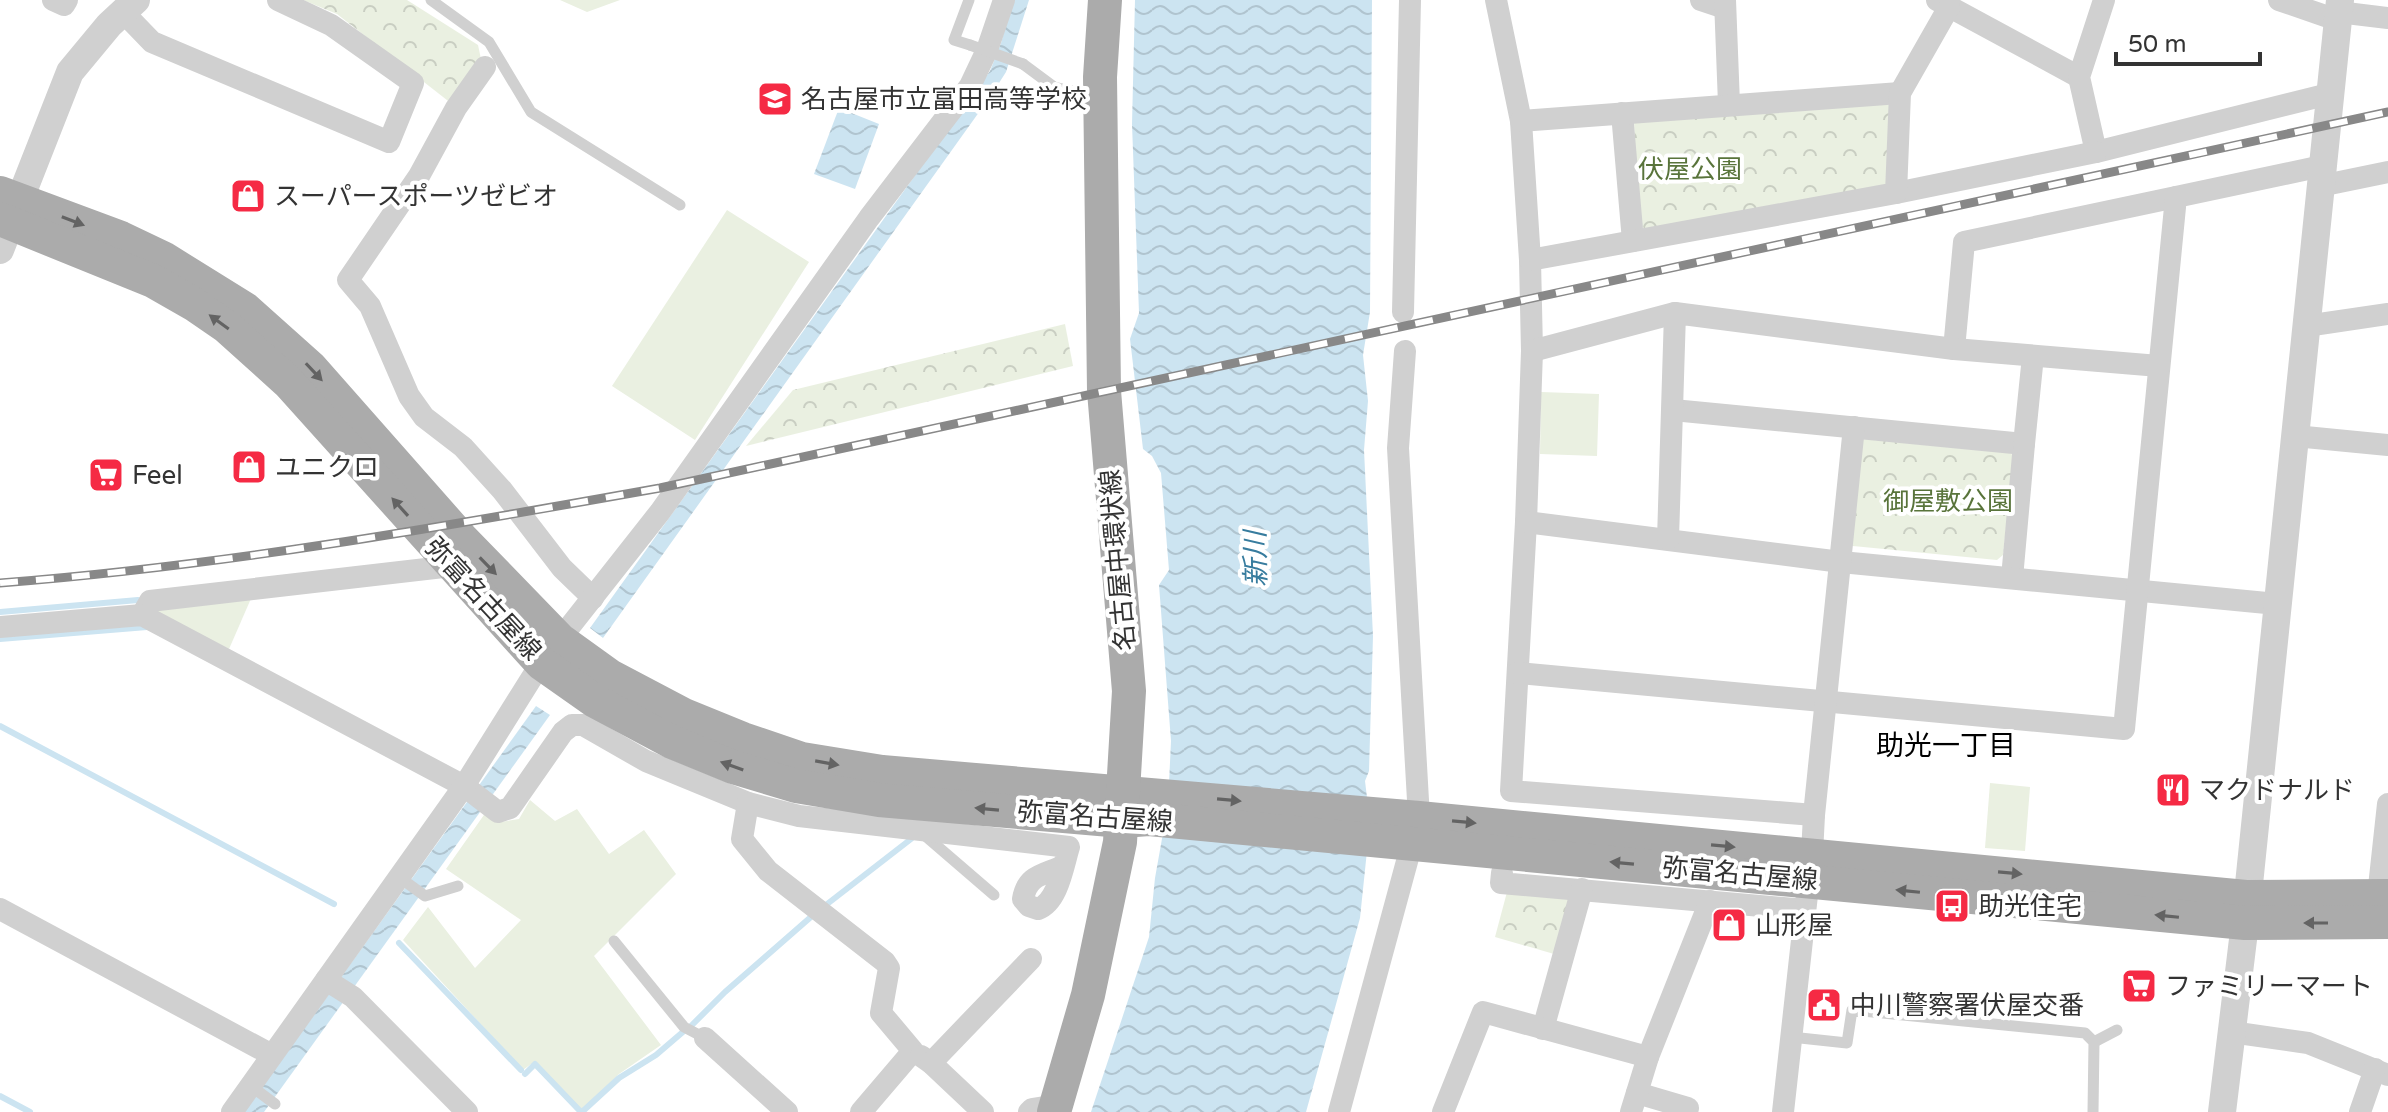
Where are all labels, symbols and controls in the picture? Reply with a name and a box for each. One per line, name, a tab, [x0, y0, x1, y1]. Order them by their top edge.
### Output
scale bar	[2116, 16, 2260, 66]
text: 50 m	[2128, 30, 2186, 59]
school or university icon: 名古屋市立富田高等学校	[756, 80, 794, 118]
place label: 名古屋市立富田高等学校	[801, 84, 1087, 115]
park label: 伏屋公園	[1638, 154, 1742, 185]
shop icon: スーパースポーツゼビオ	[229, 177, 267, 215]
place label: スーパースポーツゼビオ	[274, 181, 558, 212]
one-way arrow	[61, 215, 85, 228]
one-way arrow	[208, 314, 229, 330]
one-way arrow	[305, 363, 323, 382]
shop icon: ユニクロ	[230, 448, 268, 486]
place label: ユニクロ	[275, 452, 379, 483]
supermarket icon: Feel	[87, 456, 125, 494]
place label: Feel	[132, 460, 183, 491]
street label: 名古屋中環状線	[1095, 468, 1141, 652]
park label: 御屋敷公園	[1883, 486, 2013, 517]
one-way arrow	[391, 498, 409, 517]
water label: 新川	[1238, 528, 1273, 587]
street label: 弥富名古屋線	[418, 531, 548, 667]
one-way arrow	[478, 556, 497, 575]
district label: 助光一丁目	[1876, 729, 2016, 763]
one-way arrow	[815, 757, 840, 769]
one-way arrow	[720, 759, 744, 772]
restaurant icon: マクドナルド	[2154, 771, 2192, 809]
place label: マクドナルド	[2199, 775, 2355, 806]
one-way arrow	[1217, 794, 1242, 807]
street label: 弥富名古屋線	[1016, 796, 1174, 838]
one-way arrow	[974, 802, 999, 815]
one-way arrow	[1452, 816, 1477, 829]
one-way arrow	[1711, 840, 1736, 853]
street label: 弥富名古屋線	[1661, 852, 1819, 896]
one-way arrow	[1609, 856, 1634, 869]
one-way arrow	[1998, 867, 2023, 880]
one-way arrow	[1895, 884, 1920, 897]
bus stop icon: 助光住宅	[1933, 887, 1971, 925]
place label: 助光住宅	[1978, 891, 2082, 922]
shop icon: 山形屋	[1710, 906, 1748, 944]
one-way arrow	[2154, 909, 2179, 922]
place label: 山形屋	[1755, 910, 1833, 941]
one-way arrow	[2303, 917, 2328, 929]
supermarket icon: ファミリーマート	[2120, 967, 2158, 1005]
place label: ファミリーマート	[2165, 971, 2373, 1002]
public building icon: 中川警察署伏屋交番	[1805, 986, 1843, 1024]
place label: 中川警察署伏屋交番	[1850, 990, 2084, 1021]

